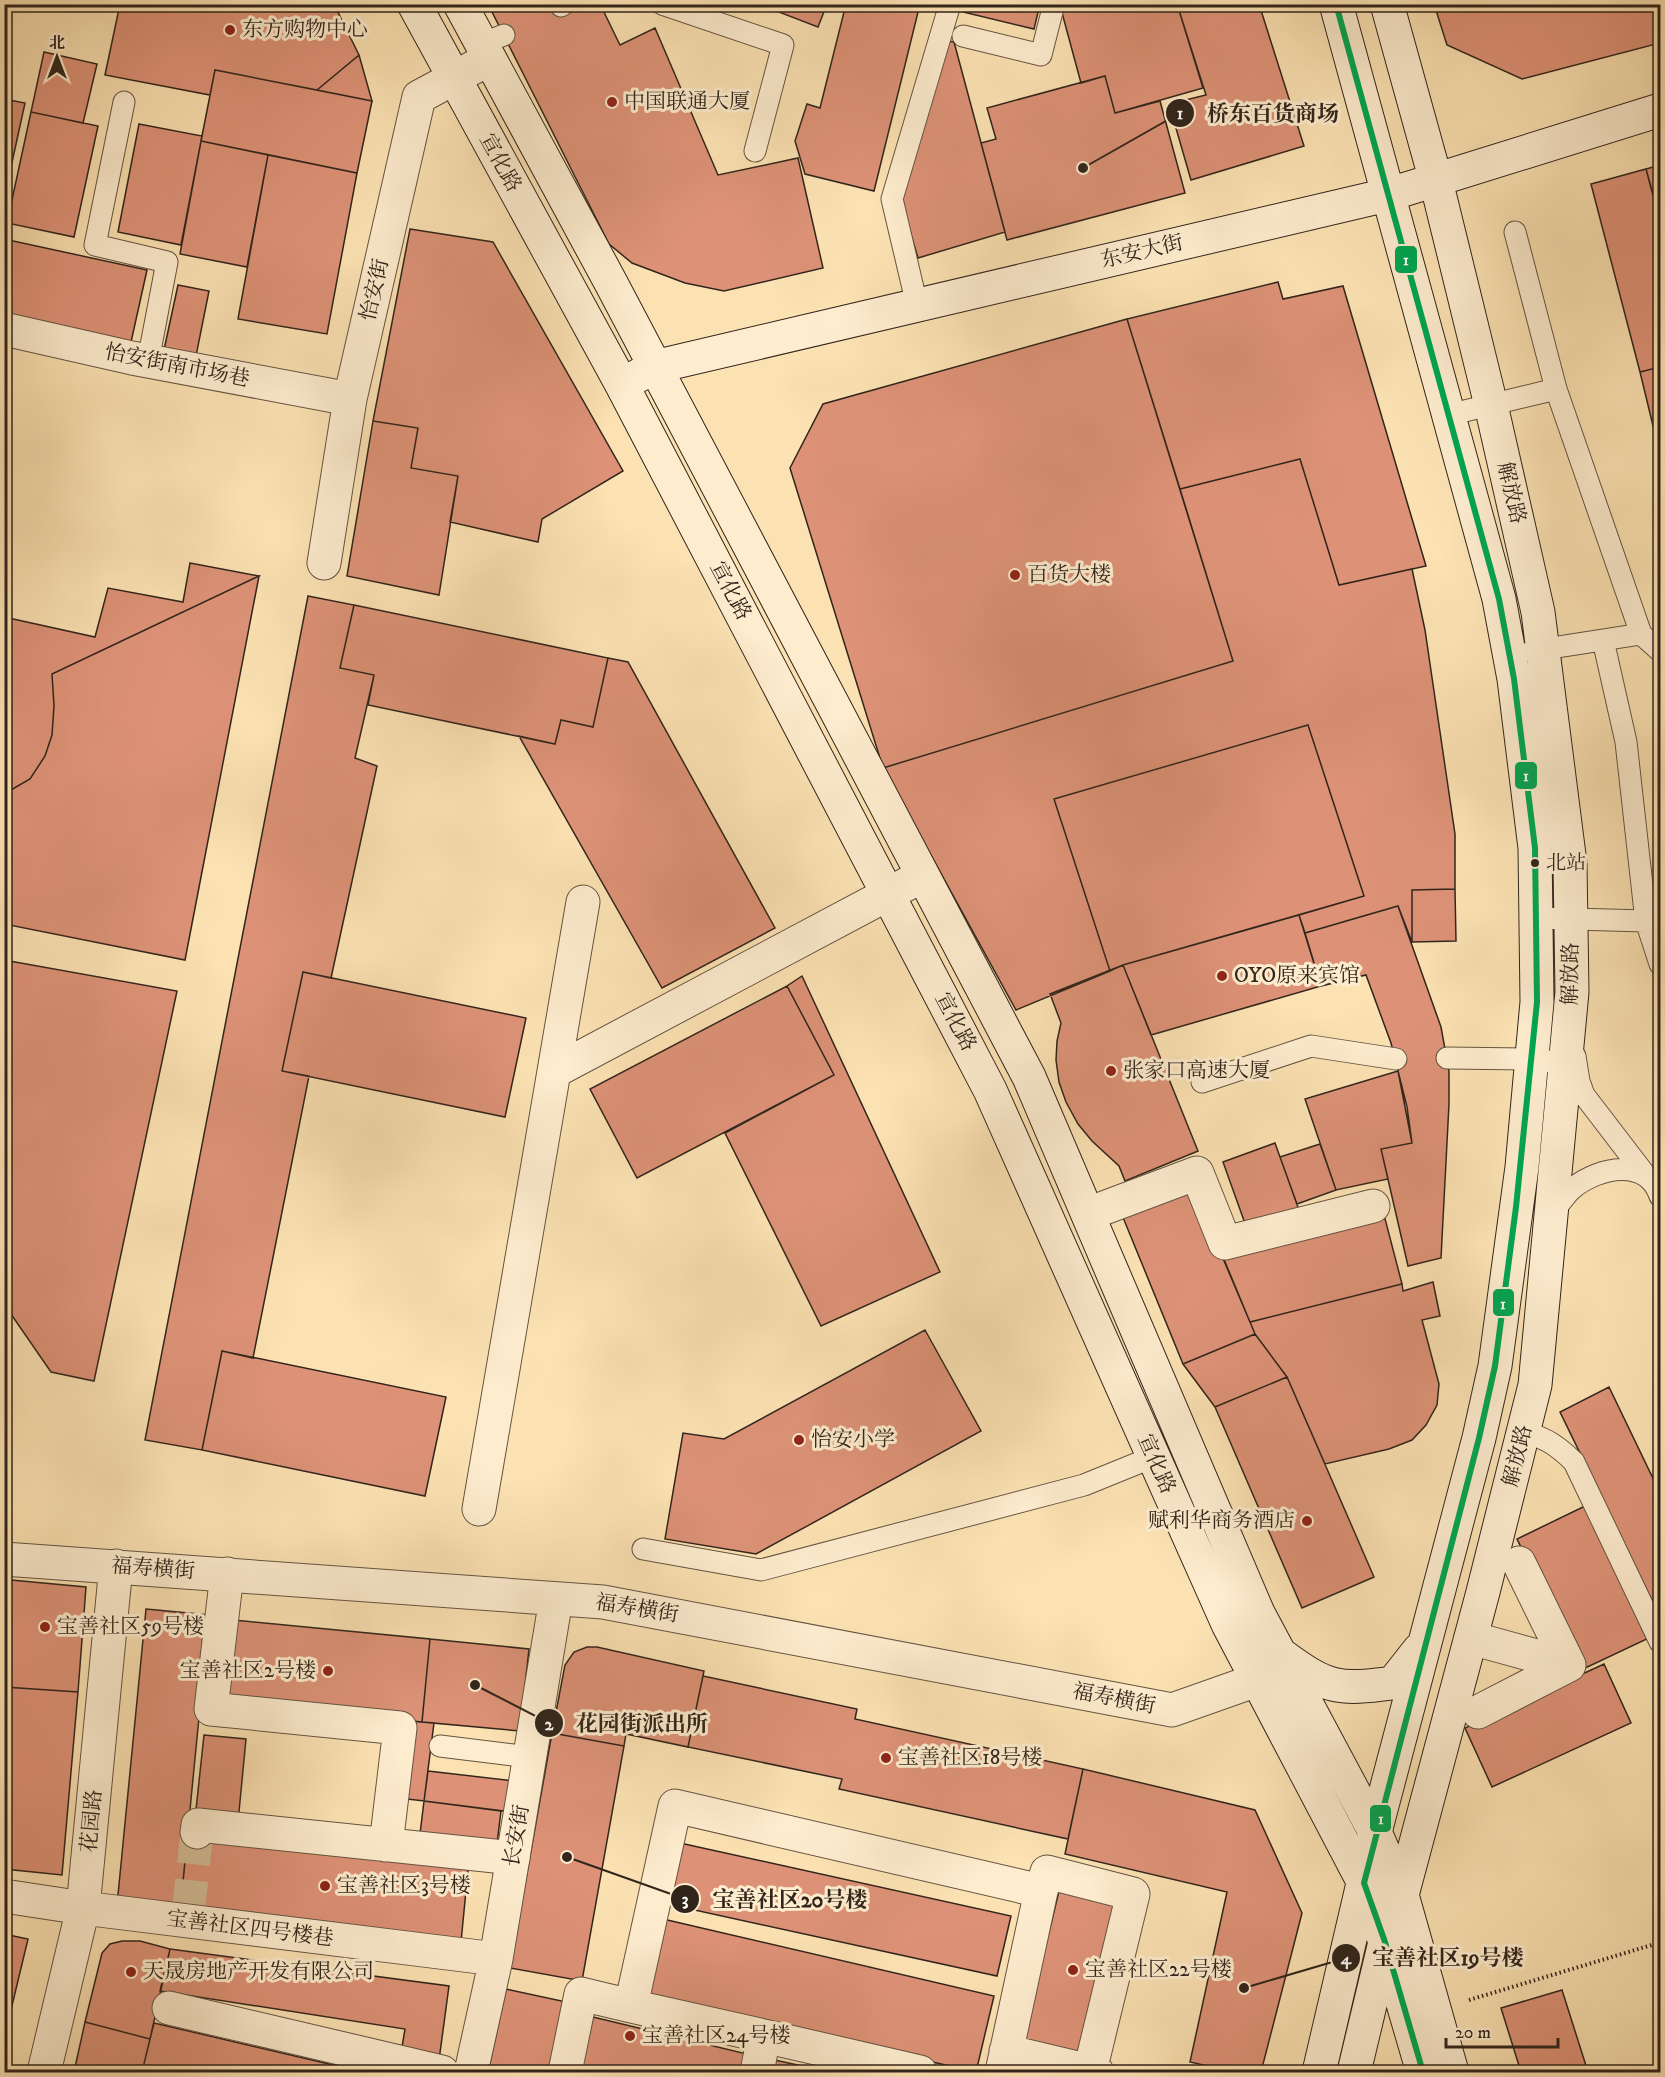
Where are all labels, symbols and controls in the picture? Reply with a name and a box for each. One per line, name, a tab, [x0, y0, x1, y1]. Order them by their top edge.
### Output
place label: 东方购物中心	[242, 17, 368, 43]
marker: 东方购物中心	[223, 23, 237, 37]
north arrow	[27, 27, 87, 87]
text: 北	[49, 33, 65, 53]
place label: 中国联通大厦	[624, 89, 750, 115]
callout: 桥东百货商场	[1165, 93, 1351, 133]
marker: 中国联通大厦	[605, 95, 619, 109]
text: 桥东百货商场	[1207, 101, 1339, 128]
text: 1	[1177, 103, 1184, 125]
street label: 宣化路	[473, 129, 527, 197]
street label: 东安大街	[1098, 230, 1186, 274]
line badge: 1	[1394, 245, 1418, 274]
text: 1	[1403, 250, 1409, 270]
street label: 怡安街	[355, 256, 395, 324]
street label: 怡安街南市场巷	[102, 339, 252, 393]
street label: 解放路	[1491, 459, 1531, 527]
street label: 宣化路	[704, 557, 756, 625]
place label: 百货大楼	[1027, 562, 1111, 588]
marker: 百货大楼	[1008, 568, 1022, 582]
line badge: 1	[1514, 761, 1538, 790]
text: 1	[1523, 766, 1529, 786]
place label: 北站	[1546, 851, 1586, 876]
marker: 北站	[1529, 857, 1541, 869]
street label: 解放路	[1557, 942, 1585, 1006]
place label: OYO原来宾馆	[1234, 963, 1360, 989]
marker: OYO原来宾馆	[1215, 969, 1229, 983]
street label: 宣化路	[929, 988, 981, 1056]
place label: 张家口高速大厦	[1123, 1058, 1270, 1084]
marker: 张家口高速大厦	[1104, 1064, 1118, 1078]
line badge: 1	[1492, 1288, 1515, 1317]
text: 1	[1500, 1294, 1506, 1314]
street label: 解放路	[1498, 1422, 1538, 1490]
place label: 怡安小学	[811, 1427, 895, 1453]
street label: 宣化路	[1131, 1430, 1181, 1498]
marker: 怡安小学	[792, 1433, 806, 1447]
place label: 赋利华商务酒店	[1148, 1508, 1295, 1534]
marker: 赋利华商务酒店	[1300, 1514, 1314, 1528]
street label: 福寿横街	[110, 1553, 196, 1585]
street label: 福寿横街	[593, 1590, 681, 1628]
place label: 宝善社区59号楼	[57, 1614, 204, 1640]
marker: 宝善社区59号楼	[38, 1620, 52, 1634]
place label: 宝善社区2号楼	[180, 1658, 316, 1684]
marker: 宝善社区2号楼	[321, 1664, 335, 1678]
street label: 福寿横街	[1070, 1678, 1158, 1720]
callout: 花园街派出所	[534, 1703, 720, 1743]
text: 花园街派出所	[576, 1711, 708, 1738]
text: 2	[545, 1714, 555, 1736]
place label: 宝善社区18号楼	[898, 1745, 1042, 1771]
marker: 宝善社区18号楼	[879, 1751, 893, 1765]
street label: 花园路	[76, 1788, 108, 1854]
street label: 长安街	[499, 1803, 535, 1869]
line badge: 1	[1369, 1804, 1392, 1833]
text: 1	[1378, 1809, 1384, 1829]
place label: 宝善社区3号楼	[337, 1873, 471, 1899]
marker: 宝善社区3号楼	[318, 1879, 332, 1893]
callout: 宝善社区20号楼	[670, 1879, 879, 1919]
text: 宝善社区20号楼	[713, 1887, 867, 1914]
text: 3	[682, 1889, 689, 1911]
street label: 宝善社区四号楼巷	[165, 1906, 335, 1952]
callout: 宝善社区19号楼	[1331, 1938, 1536, 1978]
text: 宝善社区19号楼	[1373, 1945, 1524, 1972]
text: 4	[1340, 1948, 1352, 1970]
place label: 宝善社区22号楼	[1085, 1957, 1232, 1983]
place label: 天晟房地产开发有限公司	[143, 1959, 374, 1985]
marker: 宝善社区22号楼	[1066, 1963, 1080, 1977]
marker: 天晟房地产开发有限公司	[124, 1965, 138, 1979]
scale bar	[1446, 2011, 1558, 2049]
text: 20 m	[1455, 2022, 1491, 2044]
place label: 宝善社区24号楼	[642, 2023, 790, 2049]
marker: 宝善社区24号楼	[623, 2029, 637, 2043]

